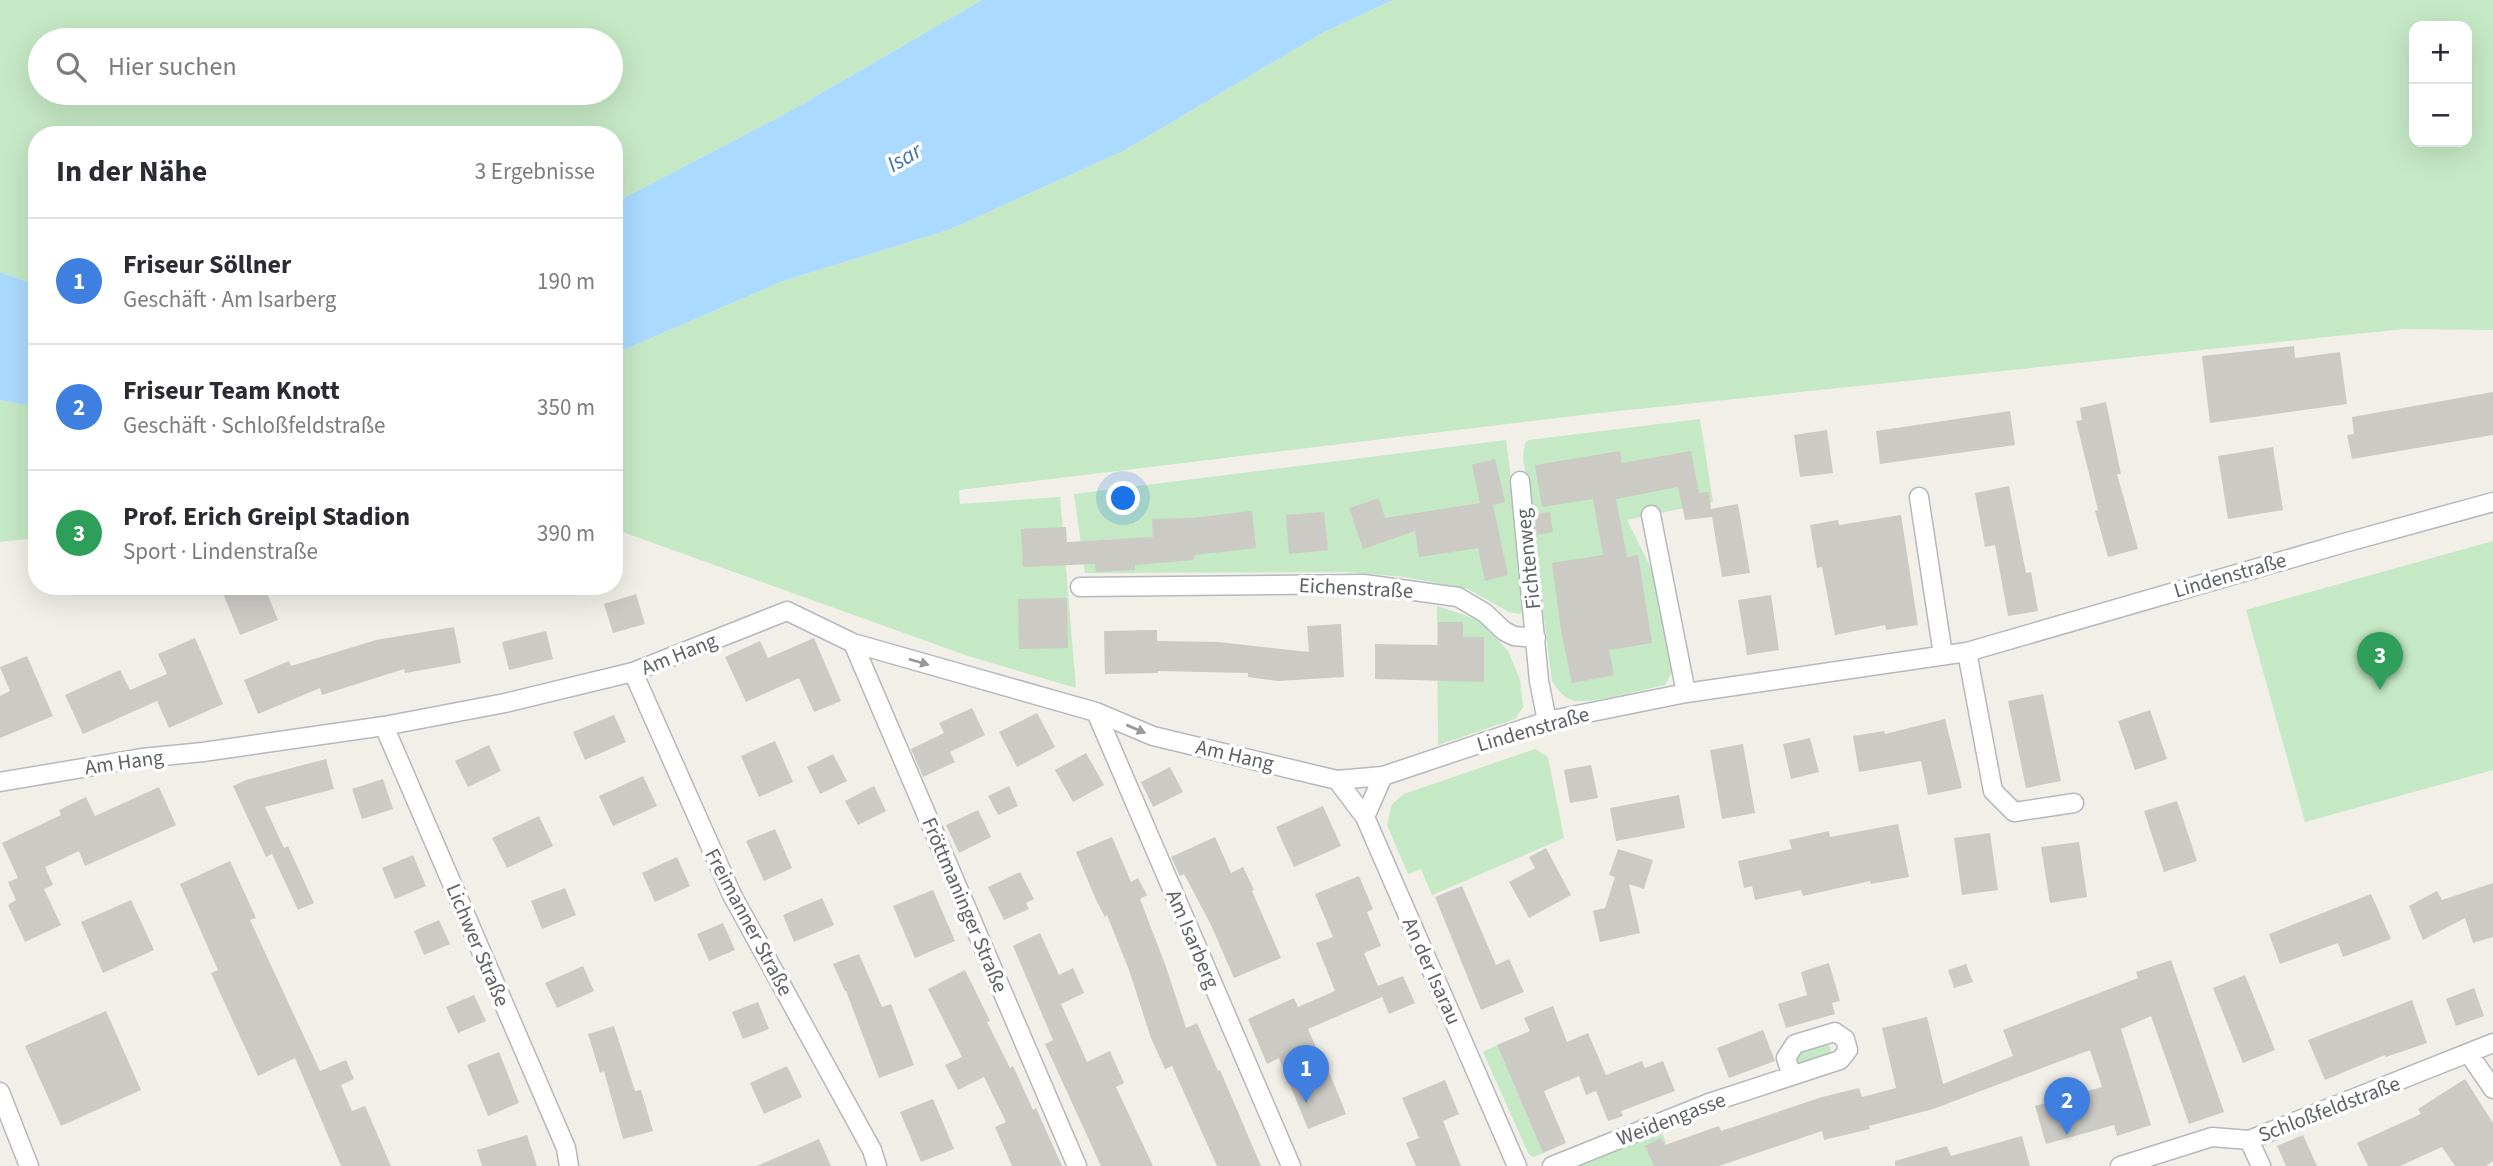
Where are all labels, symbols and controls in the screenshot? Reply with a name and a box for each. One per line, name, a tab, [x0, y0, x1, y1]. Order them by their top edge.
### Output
map controls	[2409, 21, 2472, 147]
button: +	[2409, 21, 2472, 84]
search box	[28, 28, 623, 105]
icon: search	[52, 48, 90, 86]
text: Hier suchen	[108, 48, 237, 85]
button: −	[2409, 84, 2472, 147]
water label: Isar	[881, 134, 929, 181]
text: In der Nähe	[56, 150, 207, 193]
text: 3 Ergebnisse	[475, 155, 595, 188]
text: Friseur Söllner	[123, 246, 291, 283]
text: 1	[73, 265, 85, 298]
text: 190 m	[537, 265, 595, 298]
text: Geschäft · Am Isarberg	[123, 283, 336, 316]
text: Friseur Team Knott	[123, 372, 340, 409]
text: 2	[73, 391, 85, 424]
text: 350 m	[537, 391, 595, 424]
text: Geschäft · Schloßfeldstraße	[123, 409, 385, 442]
your location	[1106, 481, 1140, 515]
text: Prof. Erich Greipl Stadion	[123, 498, 410, 535]
street label: Fichtenweg	[1508, 507, 1548, 611]
text: 3	[73, 517, 85, 550]
text: 390 m	[537, 517, 595, 550]
text: Sport · Lindenstraße	[123, 535, 318, 568]
street label: Lindenstraße	[2170, 545, 2290, 605]
street label: Eichenstraße	[1298, 570, 1414, 606]
street label: Am Hang	[637, 625, 722, 683]
pin: 3	[2357, 632, 2403, 690]
one-way arrow	[908, 657, 930, 668]
street label: Lindenstraße	[1473, 699, 1593, 759]
one-way arrow	[1126, 724, 1147, 735]
street label: Am Hang	[1193, 731, 1277, 779]
street label: Am Hang	[83, 742, 166, 782]
street label: Fröttmaninger Straße	[914, 813, 1016, 997]
street label: Freimanner Straße	[697, 843, 801, 1001]
street label: Lichwer Straße	[439, 879, 517, 1011]
street label: Am Isarberg	[1159, 885, 1227, 994]
street label: An der Isarau	[1395, 913, 1469, 1029]
pin: 1	[1283, 1045, 1329, 1103]
street label: Schloßfeldstraße	[2254, 1068, 2404, 1150]
pin: 2	[2044, 1077, 2090, 1135]
street label: Weidengasse	[1612, 1084, 1730, 1154]

